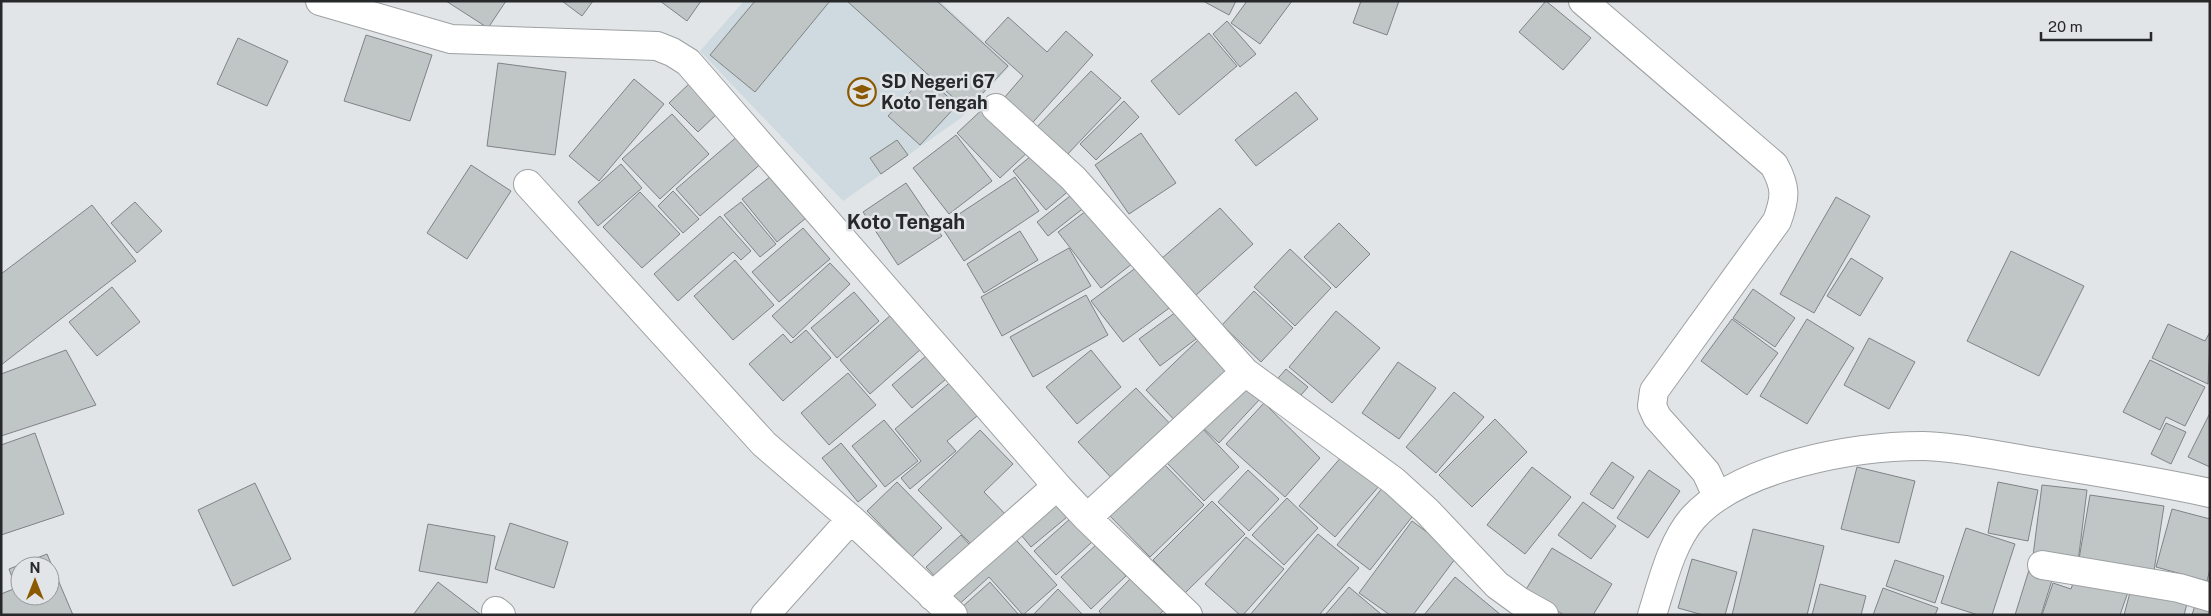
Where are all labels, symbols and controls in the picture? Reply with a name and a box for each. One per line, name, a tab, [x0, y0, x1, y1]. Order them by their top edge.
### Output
scale bar	[2041, 10, 2151, 42]
text: 20 m	[2048, 18, 2083, 35]
place label: SD Negeri 67 Koto Tengah	[881, 71, 995, 113]
school or university icon: SD Negeri 67 Koto Tengah	[847, 77, 877, 107]
district label: Koto Tengah	[847, 210, 965, 234]
north arrow	[10, 556, 60, 606]
text: N	[30, 560, 40, 576]

